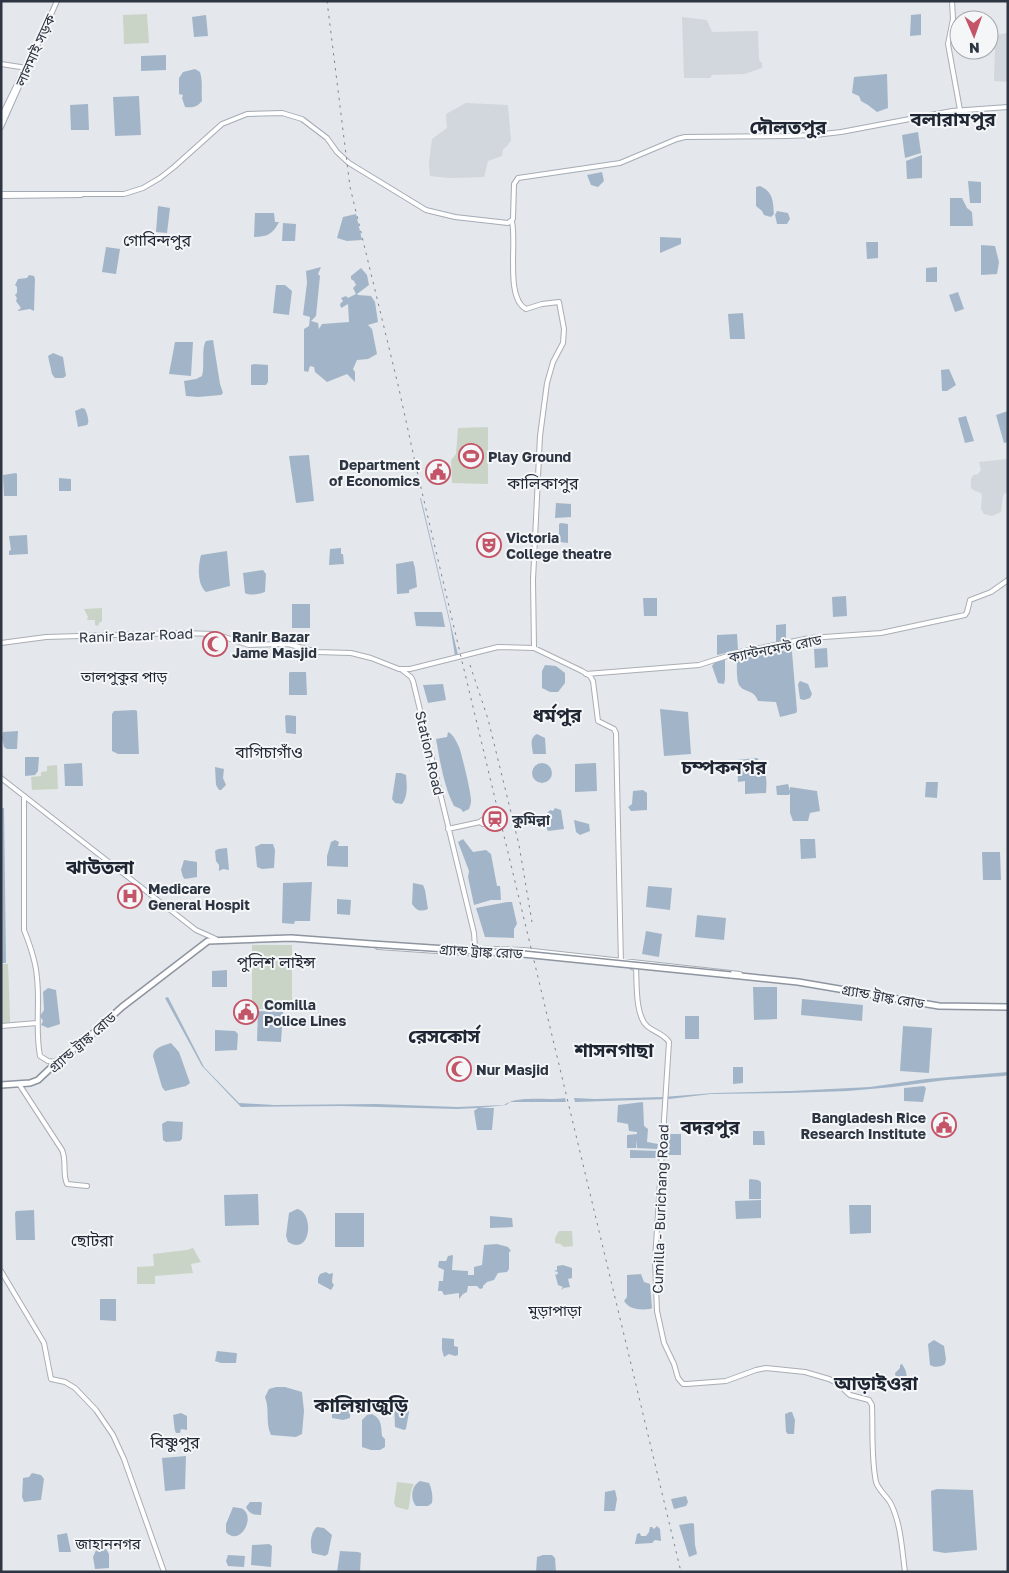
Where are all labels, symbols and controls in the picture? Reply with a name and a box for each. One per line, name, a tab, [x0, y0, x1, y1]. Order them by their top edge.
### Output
north arrow	[949, 10, 999, 60]
street label: লালমাই সড়ক	[11, 11, 59, 90]
text: N	[969, 40, 980, 57]
district label: বলারামপুর	[909, 107, 996, 131]
district label: দৌলতপুর	[749, 115, 827, 139]
district label: গোবিন্দপুর	[123, 230, 192, 250]
sports icon: Play Ground	[458, 443, 484, 469]
place label: Play Ground	[488, 448, 571, 465]
place label: Department of Economics	[329, 456, 420, 489]
public building icon: Department of Economics	[425, 459, 451, 485]
district label: কালিকাপুর	[506, 473, 579, 493]
place label: Victoria College theatre	[506, 529, 612, 562]
theatre icon: Victoria College theatre	[476, 532, 502, 558]
street label: Ranir Bazar Road	[79, 625, 193, 645]
place label: Ranir Bazar Jame Masjid	[232, 628, 317, 661]
street label: ক্যান্টনমেন্ট রোড	[726, 630, 824, 666]
mosque icon: Ranir Bazar Jame Masjid	[202, 631, 228, 657]
district label: তালপুকুর পাড়	[80, 667, 168, 686]
district label: ধর্মপুর	[533, 703, 582, 727]
street label: Station Road	[412, 709, 448, 797]
district label: বাগিচাগাঁও	[234, 742, 303, 762]
district label: চম্পকনগর	[681, 755, 767, 778]
station icon: কুমিল্লা	[482, 806, 508, 832]
place label: কুমিল্লা	[511, 811, 551, 829]
district label: ঝাউতলা	[65, 855, 135, 878]
place label: Medicare General Hospit	[148, 880, 250, 913]
hospital icon: Medicare General Hospit	[117, 883, 143, 909]
street label: গ্র্যান্ড ট্রাঙ্ক রোড	[439, 940, 524, 962]
district label: পুলিশ লাইন্স	[237, 952, 315, 972]
street label: গ্র্যান্ড ট্রাঙ্ক রোড	[840, 980, 927, 1012]
place label: Comilla Police Lines	[264, 996, 347, 1029]
public building icon: Comilla Police Lines	[233, 999, 259, 1025]
street label: গ্র্যান্ড ট্রাঙ্ক রোড	[45, 1007, 120, 1076]
district label: রেসকোর্স	[408, 1024, 481, 1047]
district label: শাসনগাছা	[573, 1038, 654, 1061]
mosque icon: Nur Masjid	[446, 1056, 472, 1082]
place label: Nur Masjid	[476, 1061, 549, 1078]
place label: Bangladesh Rice Research Institute	[801, 1109, 926, 1142]
public building icon: Bangladesh Rice Research Institute	[931, 1112, 957, 1138]
district label: বদরপুর	[679, 1115, 740, 1139]
street label: Cumilla - Burichang Road	[649, 1124, 671, 1294]
district label: ছোটরা	[71, 1230, 114, 1250]
district label: মুড়াপাড়া	[527, 1301, 583, 1320]
district label: আড়াইওরা	[833, 1371, 919, 1394]
district label: কালিয়াজুড়ি	[313, 1393, 408, 1416]
district label: বিষ্ণুপুর	[150, 1432, 200, 1452]
district label: জাহাননগর	[74, 1534, 142, 1552]

